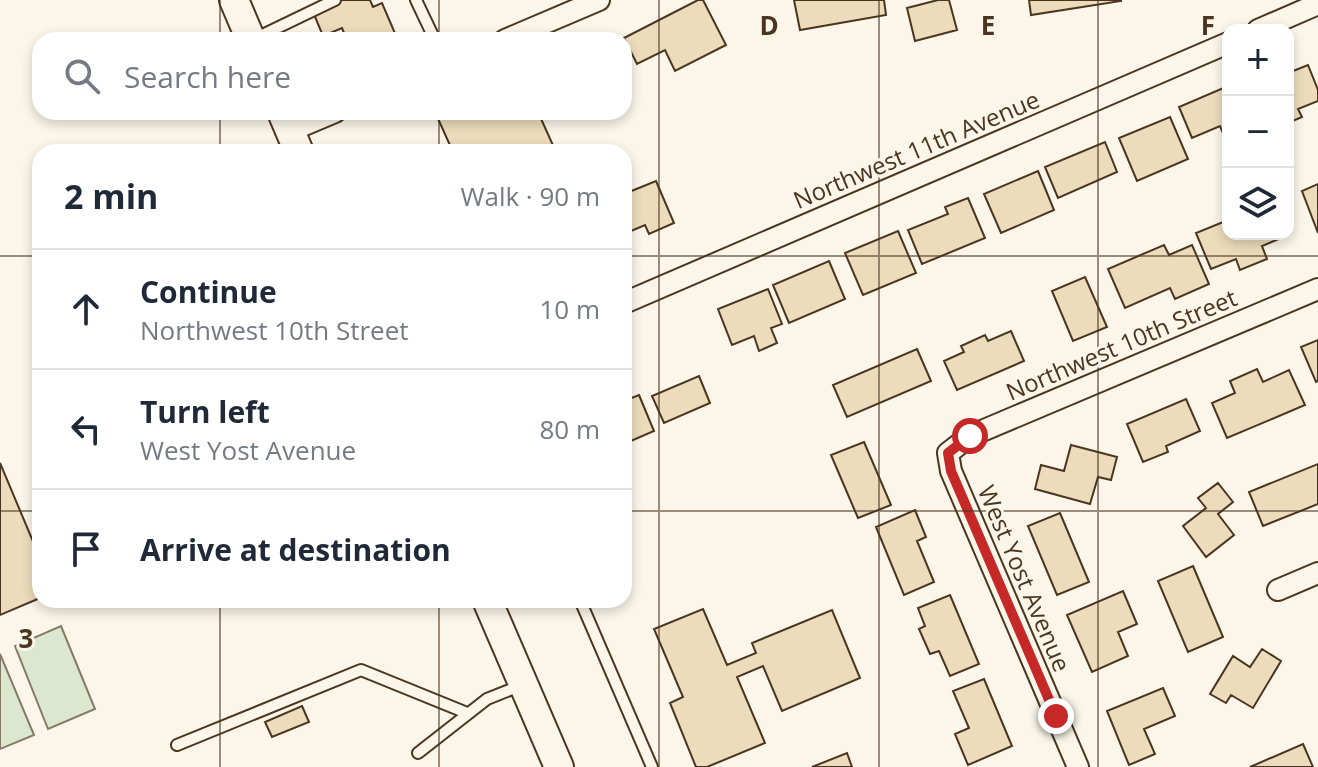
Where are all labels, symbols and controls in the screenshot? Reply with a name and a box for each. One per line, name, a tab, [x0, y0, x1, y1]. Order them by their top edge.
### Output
text: D	[759, 7, 779, 43]
text: E	[981, 7, 995, 43]
text: F	[1201, 7, 1215, 43]
map controls	[1222, 24, 1294, 240]
button: +	[1222, 24, 1294, 96]
search box	[32, 32, 632, 120]
icon: search	[60, 54, 104, 98]
text: Search here	[124, 56, 291, 97]
street label: Northwest 11th Avenue	[788, 82, 1044, 216]
button: −	[1222, 96, 1294, 168]
button: layers	[1222, 168, 1294, 240]
text: 2 min	[64, 173, 158, 219]
text: Walk · 90 m	[460, 178, 600, 214]
text: Continue	[140, 271, 277, 312]
street label: Northwest 10th Street	[1000, 280, 1242, 408]
icon: ahead	[64, 287, 108, 331]
text: 10 m	[539, 291, 600, 327]
text: Northwest 10th Street	[140, 312, 409, 348]
text: Turn left	[140, 391, 270, 432]
icon: left	[64, 407, 108, 451]
text: 80 m	[539, 411, 600, 447]
route start	[952, 418, 988, 454]
text: West Yost Avenue	[140, 432, 356, 468]
street label: West Yost Avenue	[971, 480, 1079, 676]
icon: arrive	[64, 527, 108, 571]
text: Arrive at destination	[140, 529, 451, 570]
text: 3	[19, 620, 33, 656]
route end	[1038, 698, 1074, 734]

